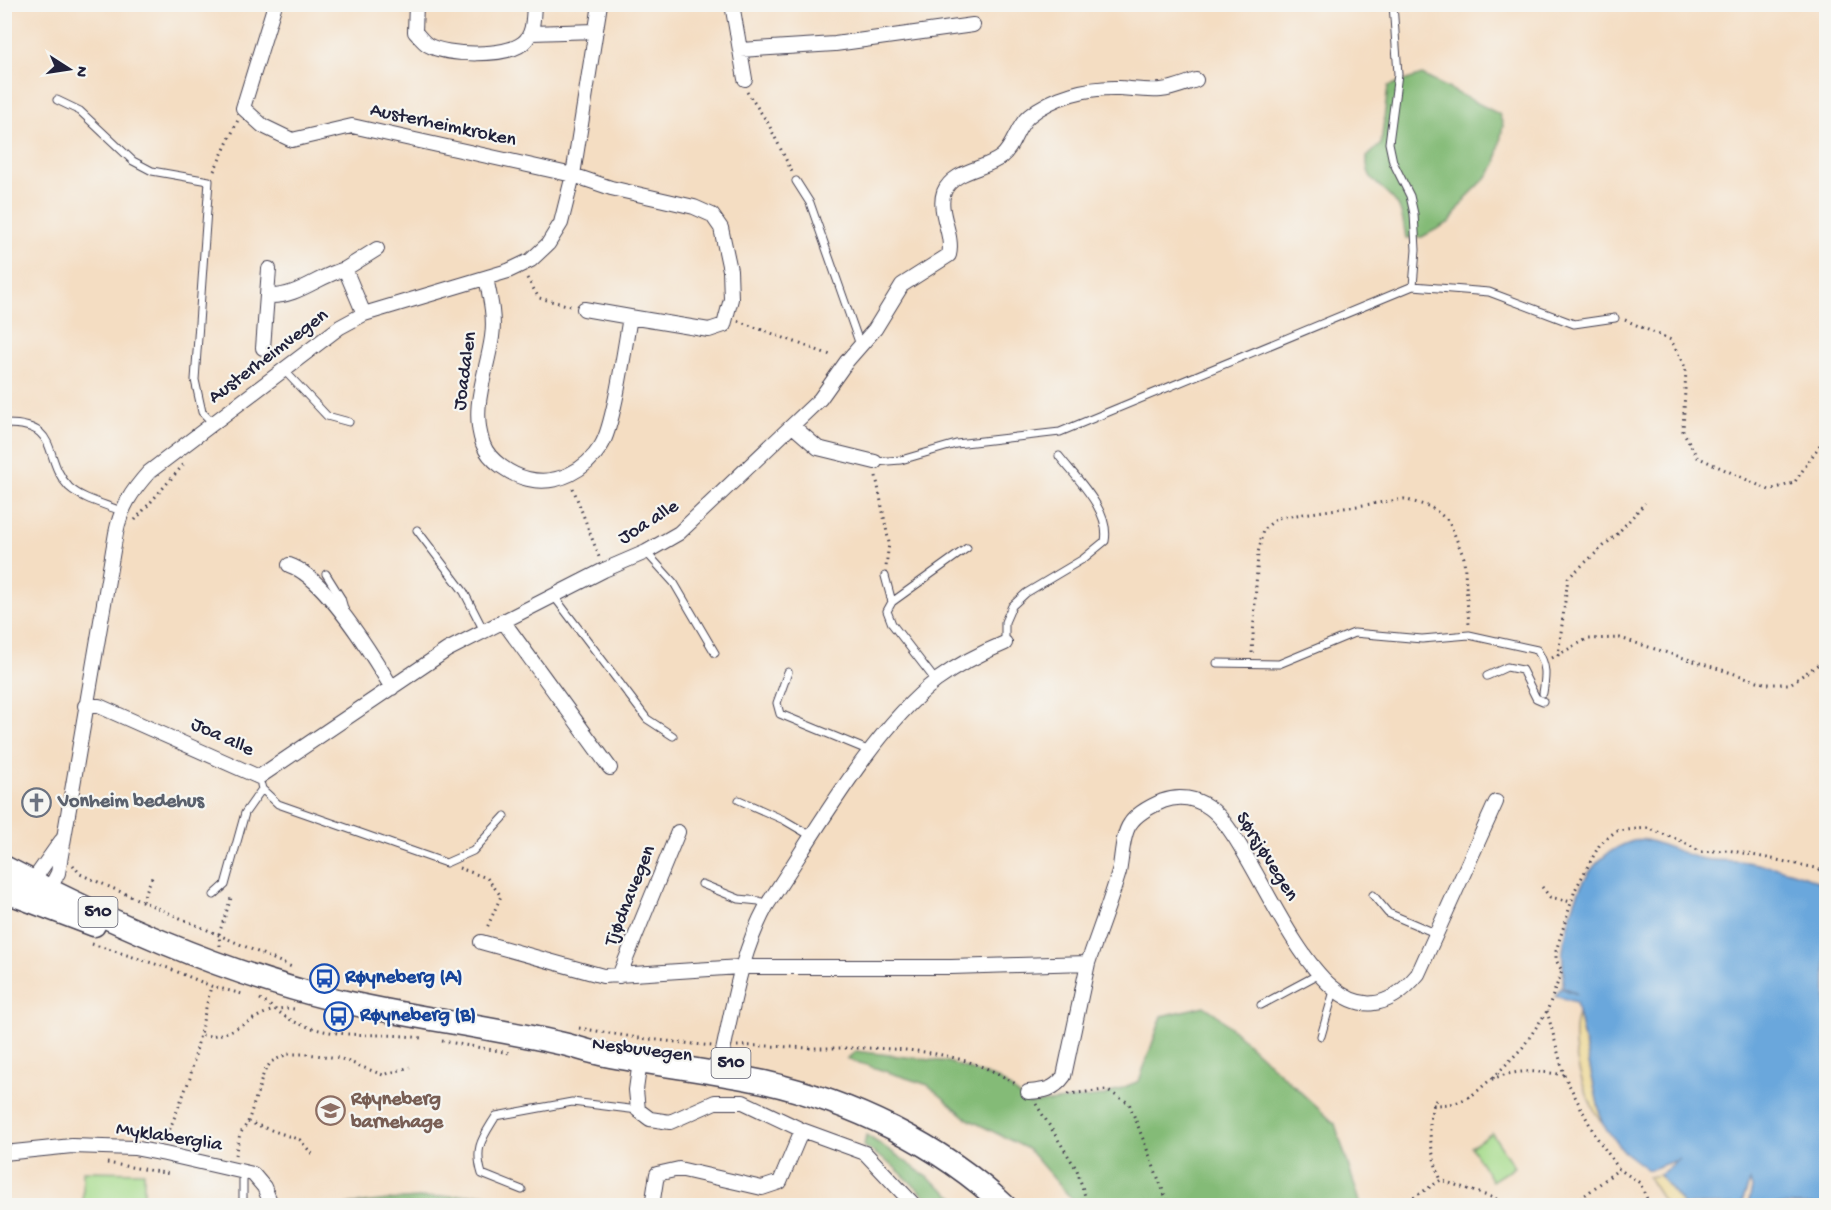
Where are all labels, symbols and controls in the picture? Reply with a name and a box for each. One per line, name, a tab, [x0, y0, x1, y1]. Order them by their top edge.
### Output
north arrow	[39, 39, 99, 99]
text: N	[70, 64, 91, 79]
street label: Austerheimkroken	[368, 99, 519, 153]
street label: Austerheimvegen	[205, 304, 334, 410]
street label: Joadalen	[449, 330, 483, 412]
street label: Joa alle	[614, 495, 684, 551]
street label: Joa alle	[187, 713, 258, 763]
church icon: Vonheim bedehus	[21, 786, 53, 818]
place label: Vonheim bedehus	[57, 791, 205, 814]
street label: Sørsjøvegen	[1230, 808, 1303, 906]
street label: Tjødnavegen	[600, 842, 662, 951]
road number: 510	[78, 897, 118, 927]
bus stop icon: Røyneberg (A)	[308, 962, 340, 994]
place label: Røyneberg (A)	[344, 967, 463, 990]
bus stop icon: Røyneberg (B)	[323, 1000, 355, 1032]
place label: Røyneberg (B)	[359, 1005, 476, 1028]
street label: Nesbuvegen	[590, 1033, 694, 1069]
road number: 510	[712, 1048, 750, 1078]
place label: Røyneberg barnehage	[350, 1089, 444, 1135]
school or university icon: Røyneberg barnehage	[314, 1095, 346, 1127]
street label: Myklaberglia	[114, 1118, 225, 1158]

